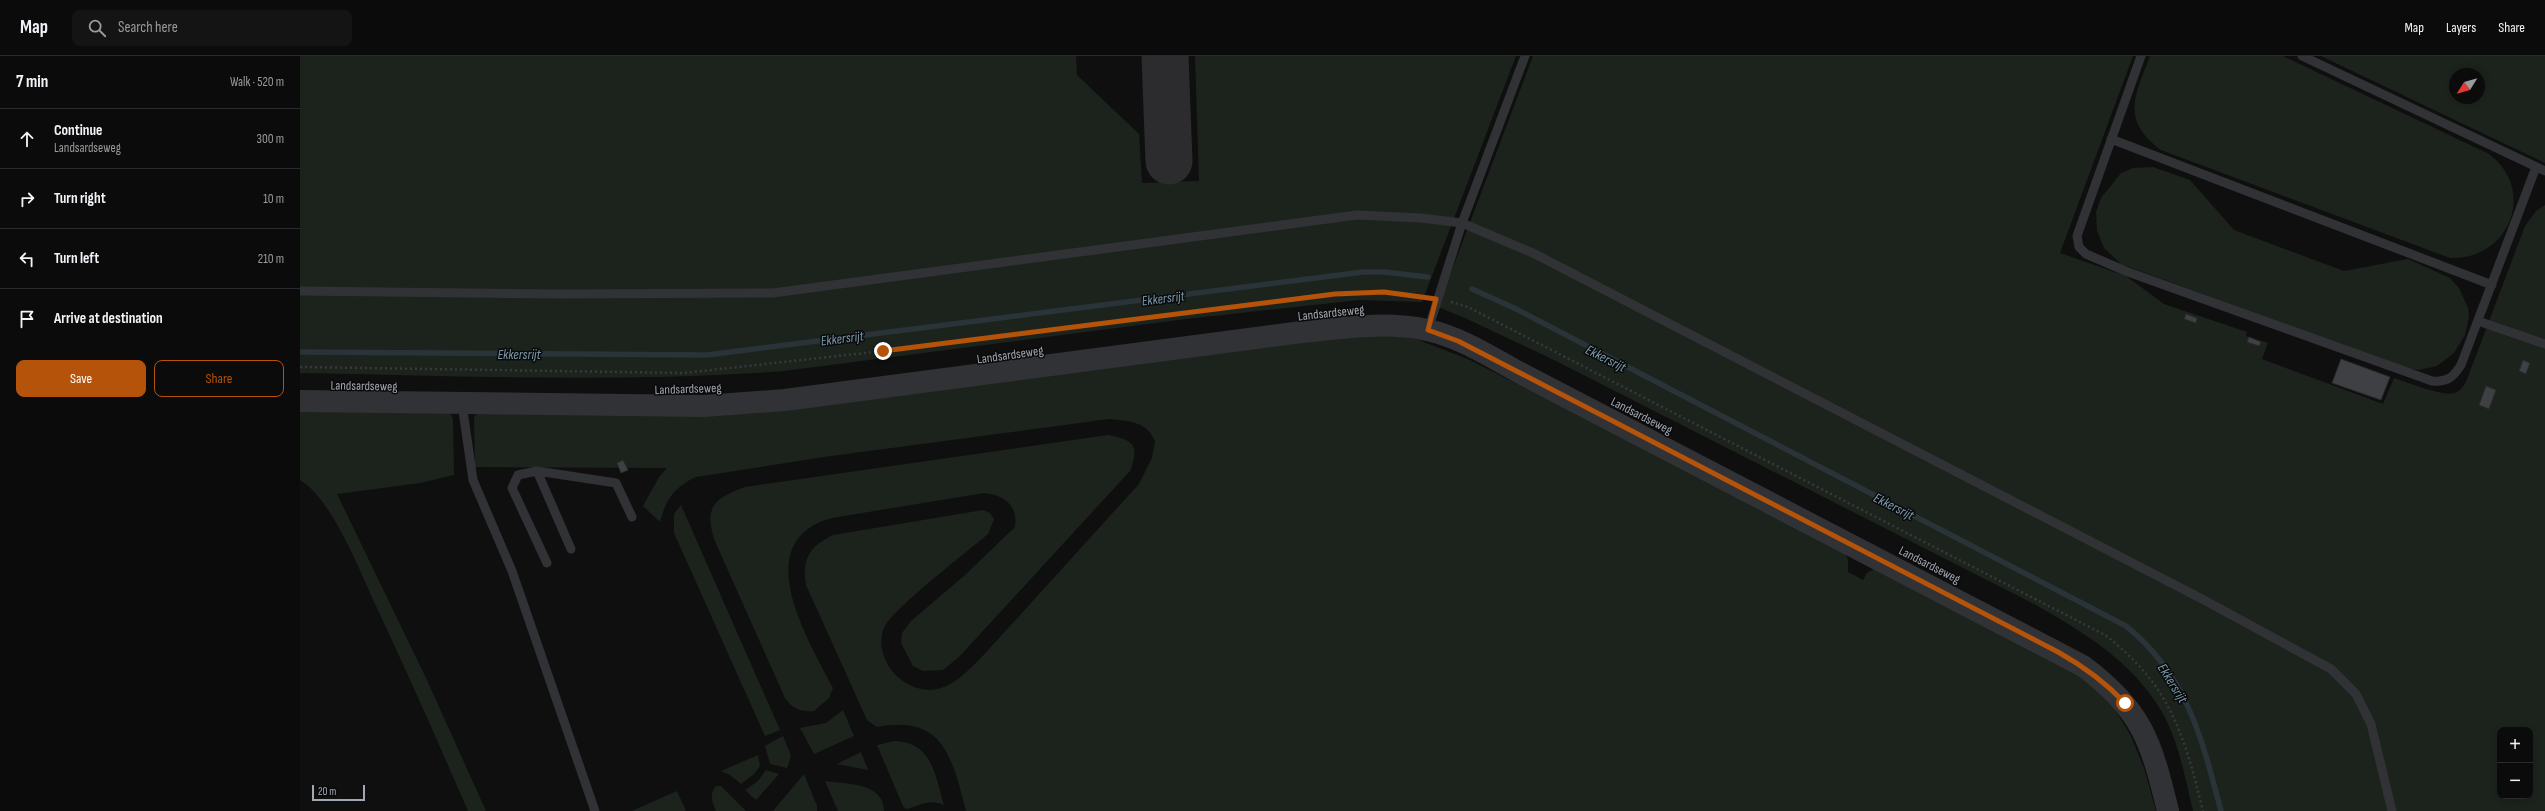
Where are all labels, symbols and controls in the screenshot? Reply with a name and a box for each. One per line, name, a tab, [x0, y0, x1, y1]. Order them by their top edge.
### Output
search box	[72, 10, 352, 46]
text: Map	[20, 16, 48, 39]
icon: search	[86, 17, 108, 39]
text: Search here	[118, 18, 178, 37]
text: Map	[2404, 19, 2424, 36]
text: Layers	[2446, 19, 2476, 36]
text: Share	[2498, 19, 2525, 36]
north arrow	[2449, 68, 2485, 104]
text: 7 min	[16, 72, 48, 92]
text: Walk · 520 m	[230, 74, 284, 90]
text: Continue	[54, 121, 103, 140]
icon: ahead	[16, 128, 38, 150]
text: 300 m	[257, 131, 284, 147]
text: Landsardseweg	[54, 140, 121, 156]
icon: right	[16, 188, 38, 210]
text: Turn right	[54, 189, 106, 208]
text: 10 m	[263, 191, 284, 207]
icon: left	[16, 248, 38, 270]
text: Turn left	[54, 249, 99, 268]
text: 210 m	[258, 251, 284, 267]
water label: Ekkersrijt	[1141, 287, 1186, 310]
street label: Landsardseweg	[1297, 302, 1365, 324]
icon: arrive	[16, 308, 38, 330]
text: Arrive at destination	[54, 309, 163, 328]
water label: Ekkersrijt	[820, 327, 865, 350]
water label: Ekkersrijt	[1583, 341, 1630, 376]
route end	[874, 342, 892, 360]
street label: Landsardseweg	[976, 342, 1044, 368]
water label: Ekkersrijt	[497, 346, 541, 363]
button: Save	[16, 360, 146, 397]
button: Share	[154, 360, 284, 397]
street label: Landsardseweg	[330, 377, 398, 395]
street label: Landsardseweg	[654, 380, 722, 398]
street label: Landsardseweg	[1608, 394, 1675, 438]
water label: Ekkersrijt	[1871, 489, 1918, 524]
street label: Landsardseweg	[1896, 543, 1963, 587]
water label: Ekkersrijt	[2154, 660, 2192, 707]
route start	[2116, 694, 2134, 712]
map controls	[2497, 727, 2533, 799]
button: +	[2497, 727, 2533, 763]
button: −	[2497, 763, 2533, 799]
scale bar	[312, 783, 365, 802]
text: 20 m	[318, 785, 336, 798]

